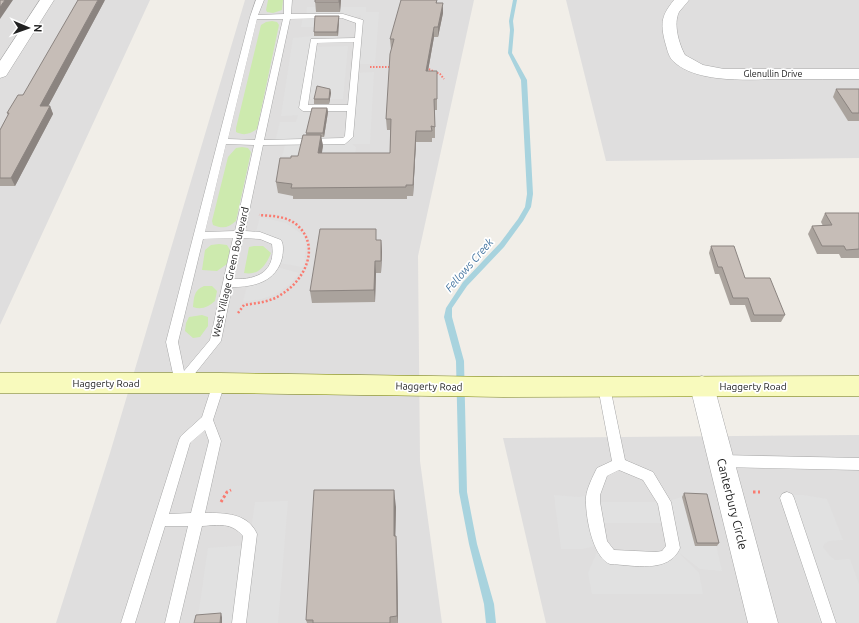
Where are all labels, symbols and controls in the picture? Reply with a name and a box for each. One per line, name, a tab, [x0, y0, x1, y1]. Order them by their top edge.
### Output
north arrow	[8, 8, 48, 48]
text: N	[32, 24, 44, 33]
street label: Glenullin Drive	[744, 69, 803, 79]
street label: West Village Green Boulevard	[210, 206, 251, 338]
water label: Fellows Creek	[443, 236, 496, 294]
street label: Haggerty Road	[72, 378, 140, 389]
street label: Haggerty Road	[395, 380, 463, 393]
street label: Haggerty Road	[719, 381, 787, 392]
street label: Canterbury Circle	[715, 457, 750, 551]

